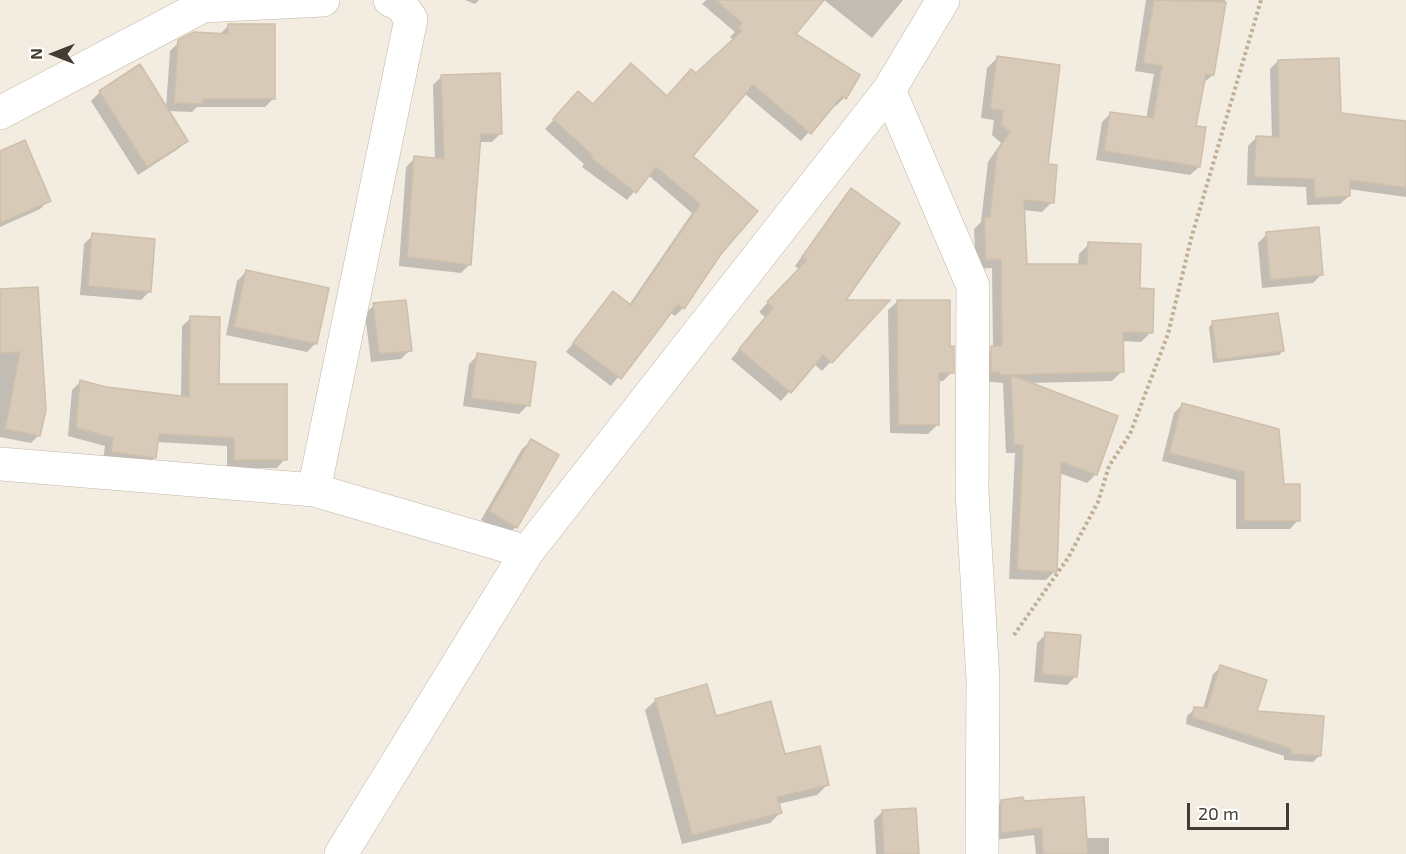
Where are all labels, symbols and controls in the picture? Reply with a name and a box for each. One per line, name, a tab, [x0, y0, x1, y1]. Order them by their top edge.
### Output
north arrow	[24, 24, 84, 84]
text: N	[26, 48, 45, 60]
scale bar	[1190, 791, 1292, 829]
text: 20 m	[1198, 802, 1239, 824]

